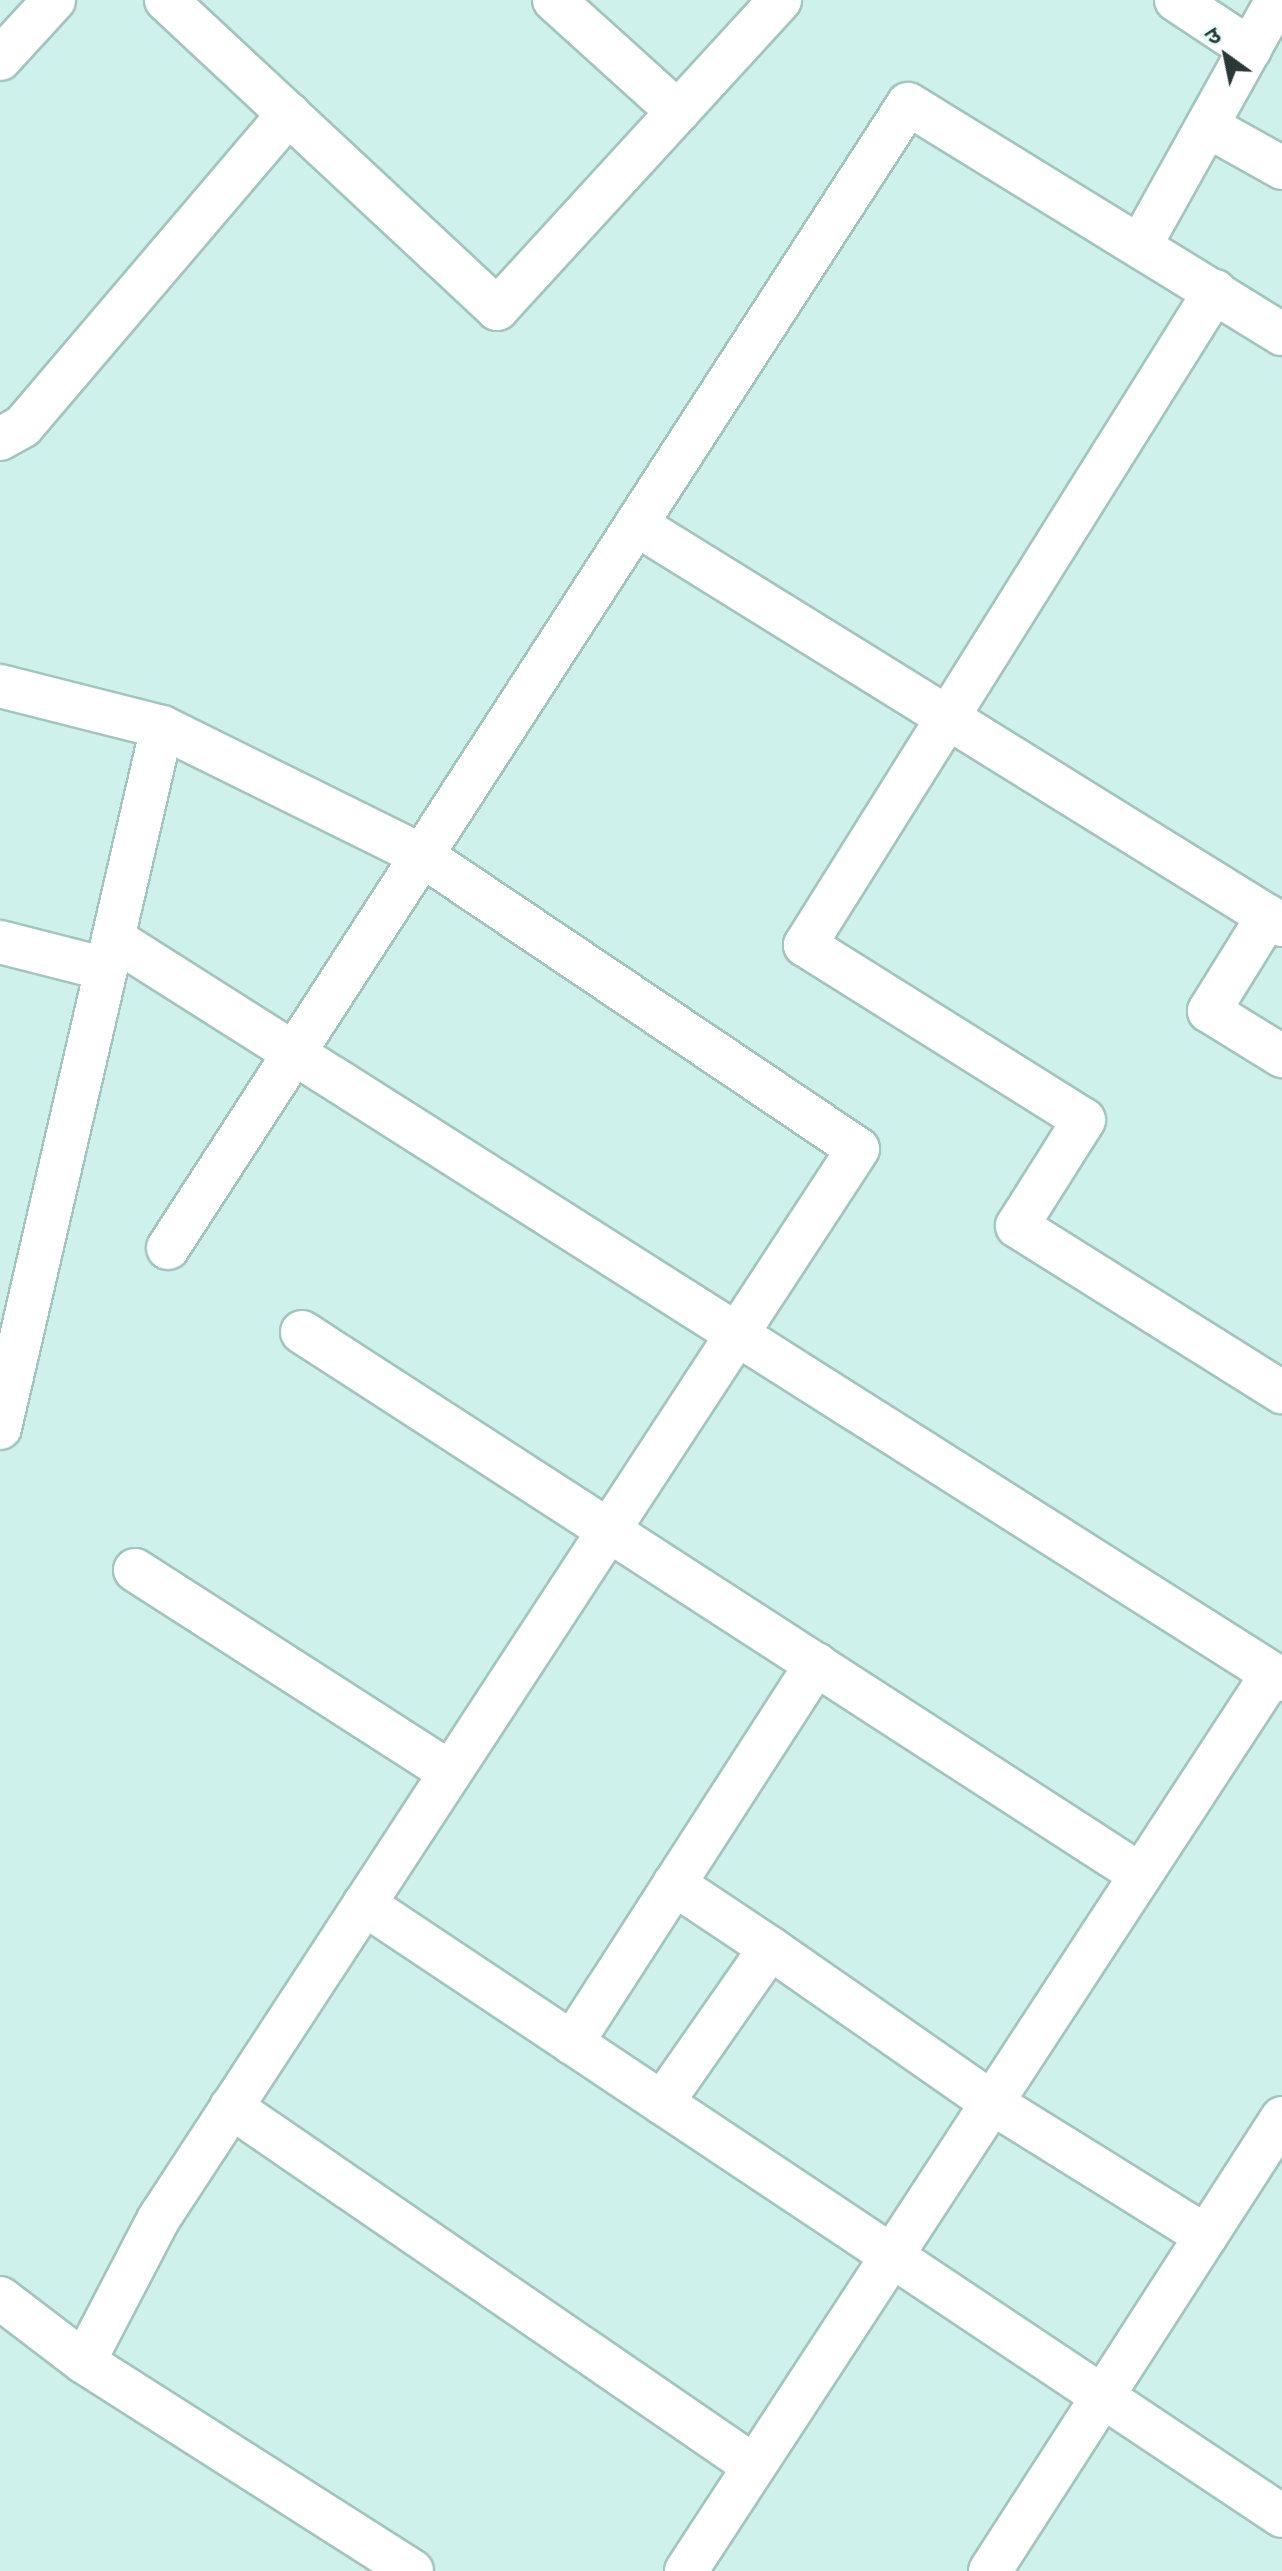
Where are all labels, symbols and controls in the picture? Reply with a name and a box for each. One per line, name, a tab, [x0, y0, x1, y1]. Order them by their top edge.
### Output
north arrow	[1186, 16, 1266, 96]
text: उ	[1200, 21, 1225, 49]

